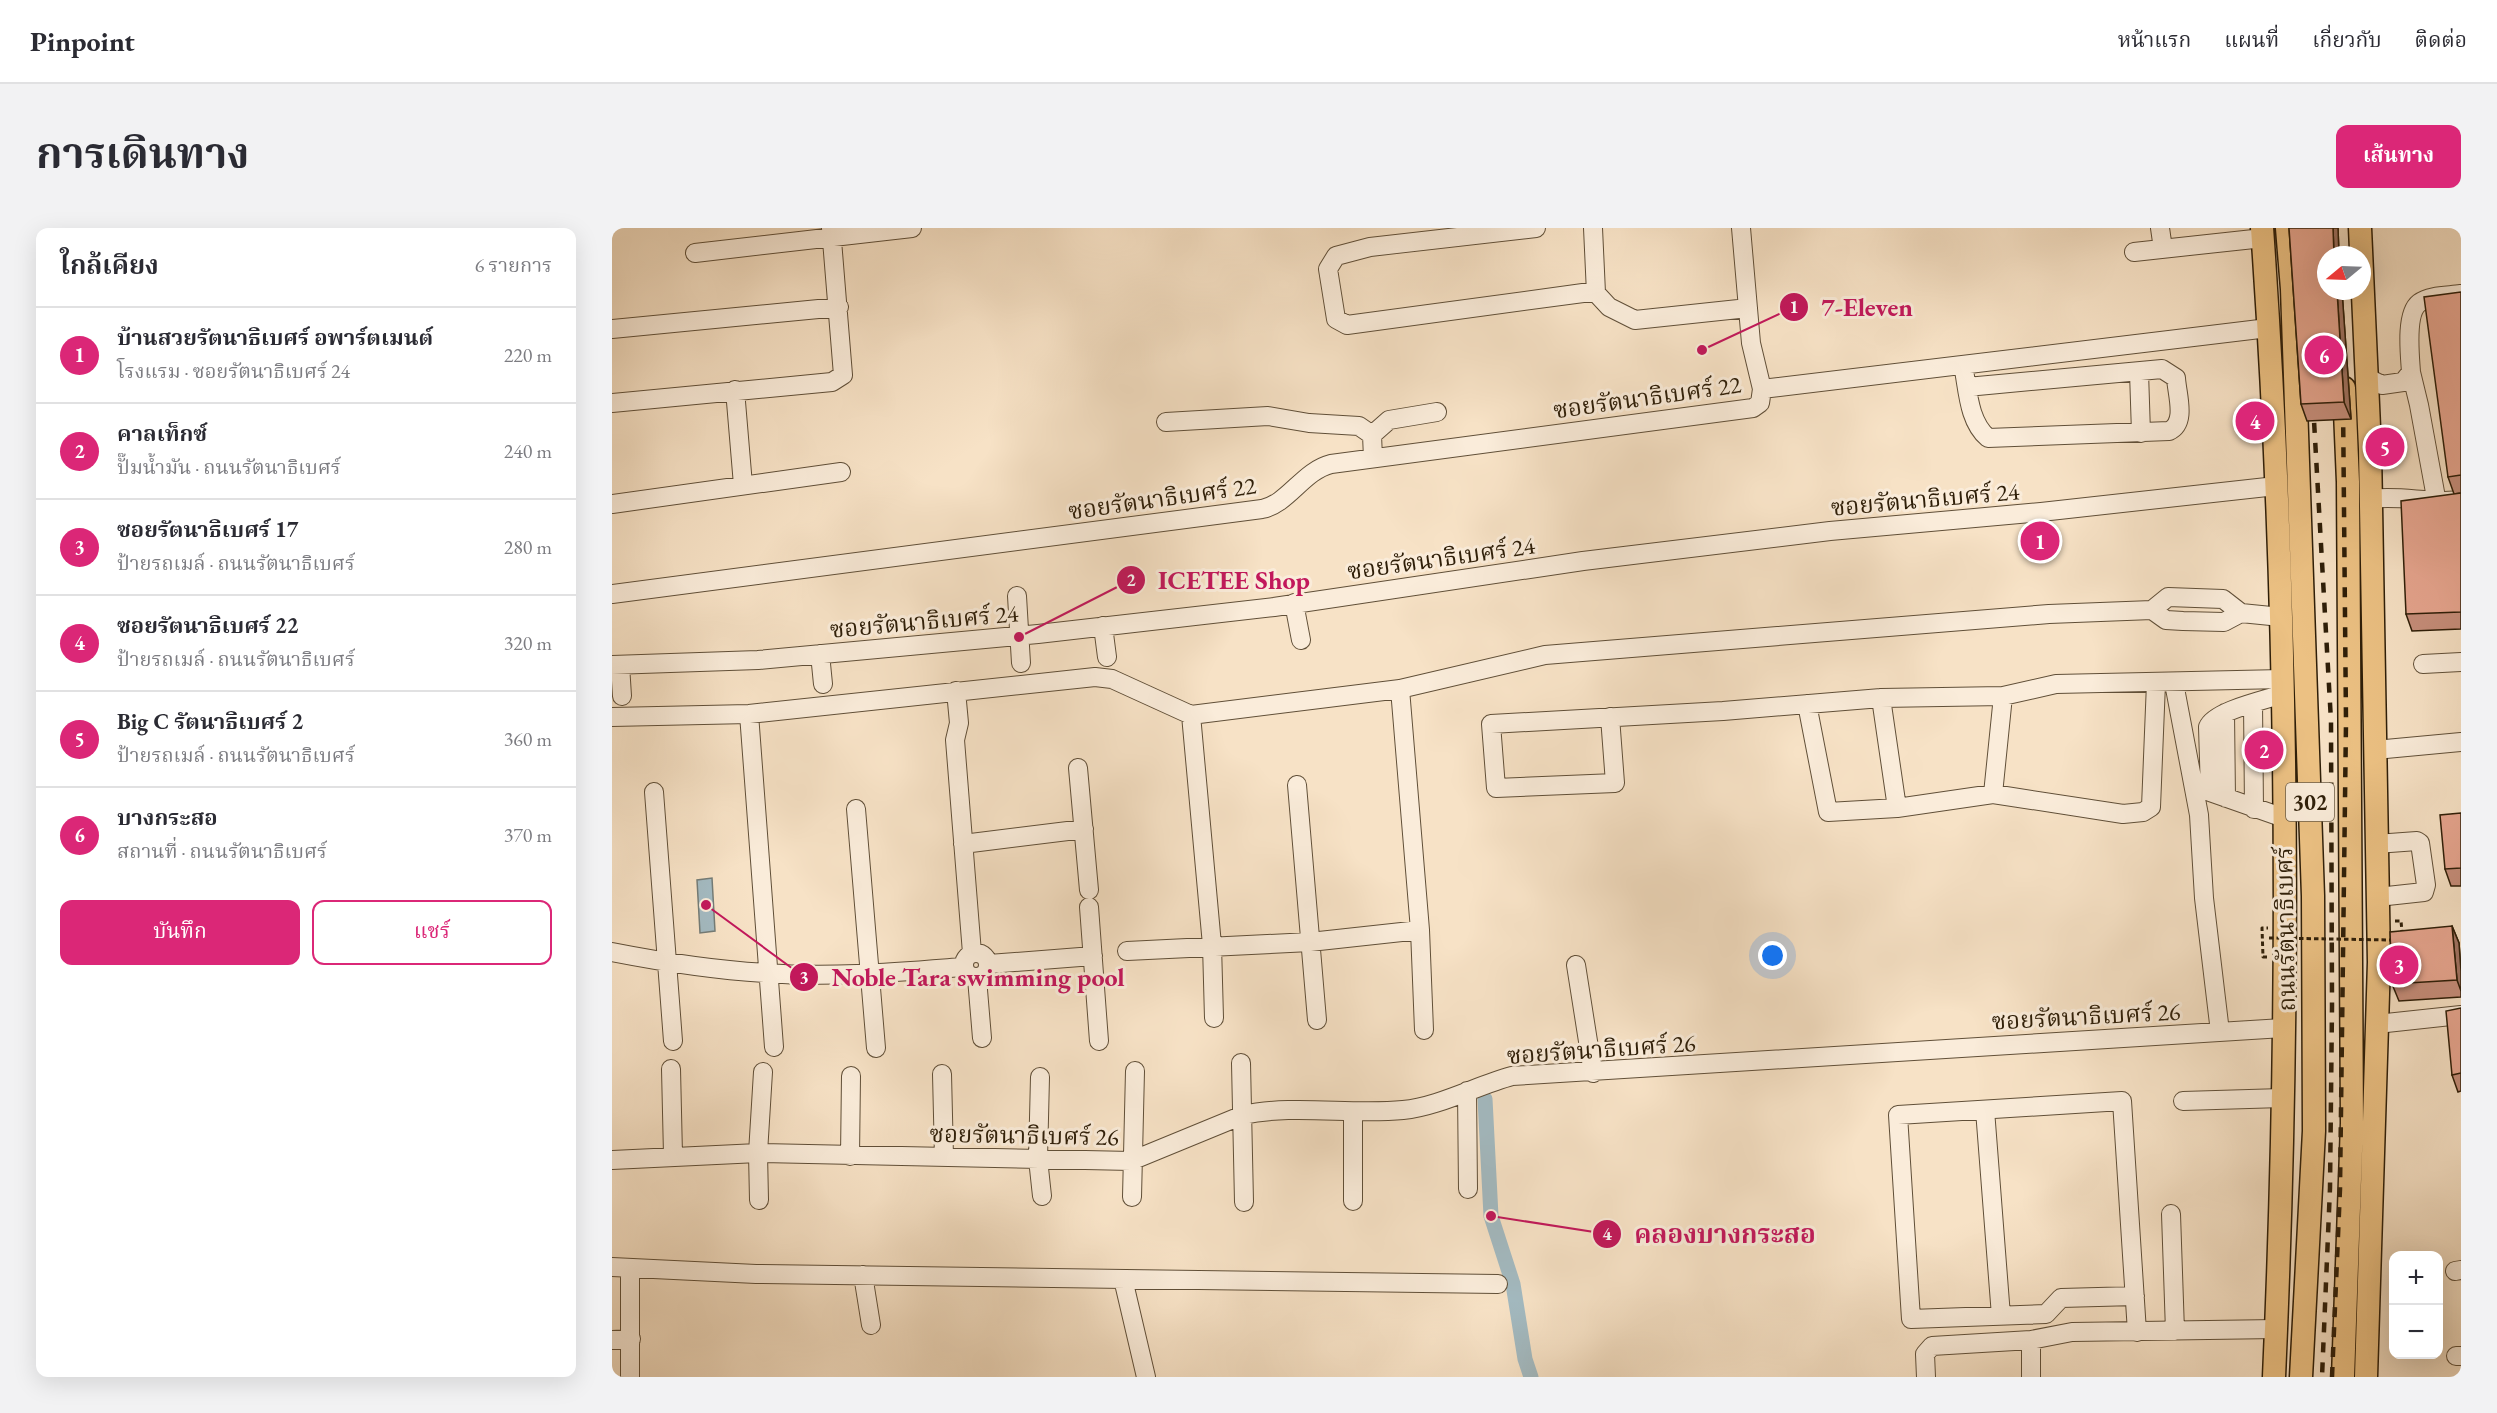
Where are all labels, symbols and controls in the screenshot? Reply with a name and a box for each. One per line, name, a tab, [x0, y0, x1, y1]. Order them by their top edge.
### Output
text: Pinpoint	[30, 23, 135, 59]
text: หน้าแรก	[2118, 26, 2191, 53]
text: แผนที่	[2224, 26, 2279, 53]
text: เกี่ยวกับ	[2312, 26, 2382, 53]
text: ติดต่อ	[2415, 26, 2467, 53]
button: เส้นทาง	[2336, 125, 2461, 188]
text: การเดินทาง	[36, 126, 249, 181]
north arrow	[2317, 246, 2371, 300]
text: ใกล้เคียง	[60, 248, 159, 282]
text: 6 รายการ	[475, 252, 552, 278]
callout: 7-Eleven	[1779, 285, 1925, 329]
text: 7-Eleven	[1821, 290, 1913, 324]
text: 1	[1789, 295, 1799, 318]
text: บ้านสวยรัตนาธิเบศร์ อพาร์ตเมนต์	[117, 323, 433, 352]
pin: 6	[2304, 332, 2344, 378]
text: 1	[74, 342, 85, 368]
text: 220 m	[504, 342, 552, 368]
text: โรงแรม · ซอยรัตนาธิเบศร์ 24	[117, 358, 350, 384]
street label: ซอยรัตนาธิเบศร์ 22	[1551, 368, 1743, 426]
pin: 4	[2236, 398, 2274, 444]
text: คาลเท็กซ์	[117, 419, 207, 448]
pin: 5	[2366, 424, 2404, 470]
text: 2	[74, 438, 85, 464]
text: 240 m	[504, 438, 552, 464]
text: ปั๊มน้ำมัน · ถนนรัตนาธิเบศร์	[117, 454, 341, 480]
street label: ซอยรัตนาธิเบศร์ 22	[1066, 469, 1258, 527]
street label: ซอยรัตนาธิเบศร์ 24	[1829, 475, 2021, 523]
text: ซอยรัตนาธิเบศร์ 17	[117, 515, 298, 544]
pin: 1	[2020, 518, 2060, 564]
street label: ซอยรัตนาธิเบศร์ 24	[1345, 529, 1537, 587]
text: 3	[74, 534, 85, 560]
text: 280 m	[504, 534, 552, 560]
text: ป้ายรถเมล์ · ถนนรัตนาธิเบศร์	[117, 550, 355, 576]
callout: ICETEE Shop	[1116, 558, 1322, 602]
text: ICETEE Shop	[1158, 563, 1310, 597]
text: 2	[1126, 568, 1136, 591]
street label: ซอยรัตนาธิเบศร์ 24	[828, 597, 1020, 645]
text: ซอยรัตนาธิเบศร์ 22	[117, 611, 298, 640]
text: 4	[74, 630, 85, 656]
text: 320 m	[504, 630, 552, 656]
text: ป้ายรถเมล์ · ถนนรัตนาธิเบศร์	[117, 646, 355, 672]
text: Big C รัตนาธิเบศร์ 2	[117, 707, 303, 736]
text: 5	[74, 726, 85, 752]
text: 360 m	[504, 726, 552, 752]
pin: 2	[2244, 728, 2284, 772]
text: ป้ายรถเมล์ · ถนนรัตนาธิเบศร์	[117, 742, 355, 768]
road number: 302	[2286, 783, 2334, 821]
text: บางกระสอ	[117, 803, 218, 832]
text: 6	[74, 822, 85, 848]
text: 370 m	[504, 822, 552, 848]
text: สถานที่ · ถนนรัตนาธิเบศร์	[117, 838, 327, 864]
street label: ถนนรัตนาธิเบศร์	[2268, 846, 2302, 1012]
button: บันทึก	[60, 900, 300, 965]
button: แชร์	[312, 900, 552, 965]
your location	[1758, 941, 1787, 970]
pin: 3	[2380, 942, 2418, 988]
callout: Noble Tara swimming pool	[789, 955, 1136, 999]
text: Noble Tara swimming pool	[831, 960, 1125, 994]
text: 3	[799, 966, 809, 989]
street label: ซอยรัตนาธิเบศร์ 26	[1991, 996, 2181, 1036]
street label: ซอยรัตนาธิเบศร์ 26	[1506, 1027, 1696, 1071]
street label: ซอยรัตนาธิเบศร์ 26	[929, 1118, 1119, 1152]
callout: คลองบางกระสอ	[1592, 1212, 1828, 1256]
text: คลองบางกระสอ	[1634, 1217, 1816, 1251]
text: 4	[1602, 1222, 1612, 1245]
map controls	[2389, 1251, 2443, 1359]
button: +	[2389, 1251, 2443, 1305]
button: −	[2389, 1305, 2443, 1359]

